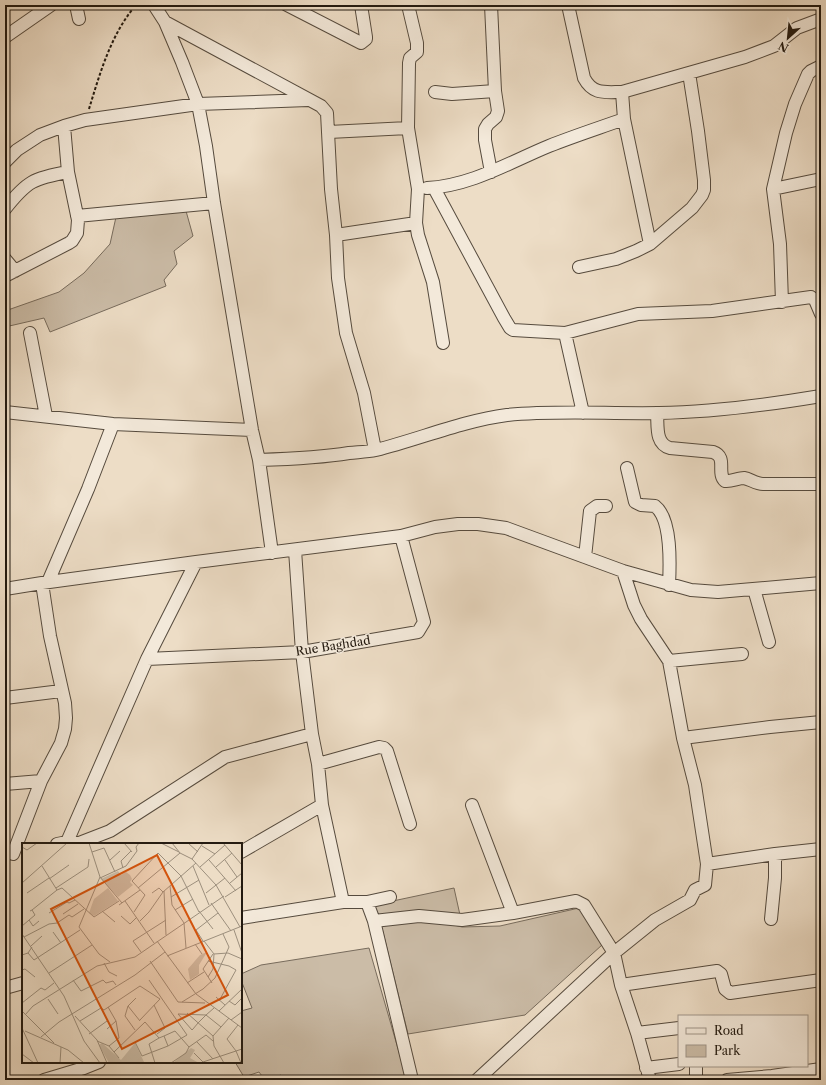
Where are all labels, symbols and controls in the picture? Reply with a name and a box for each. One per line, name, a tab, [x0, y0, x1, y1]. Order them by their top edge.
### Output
north arrow	[768, 18, 808, 58]
text: N	[776, 38, 791, 55]
street label: Rue Baghdad	[294, 632, 372, 659]
inset map	[22, 843, 242, 1063]
legend	[678, 1015, 808, 1067]
text: Road	[714, 1023, 744, 1038]
text: Park	[714, 1043, 741, 1058]

